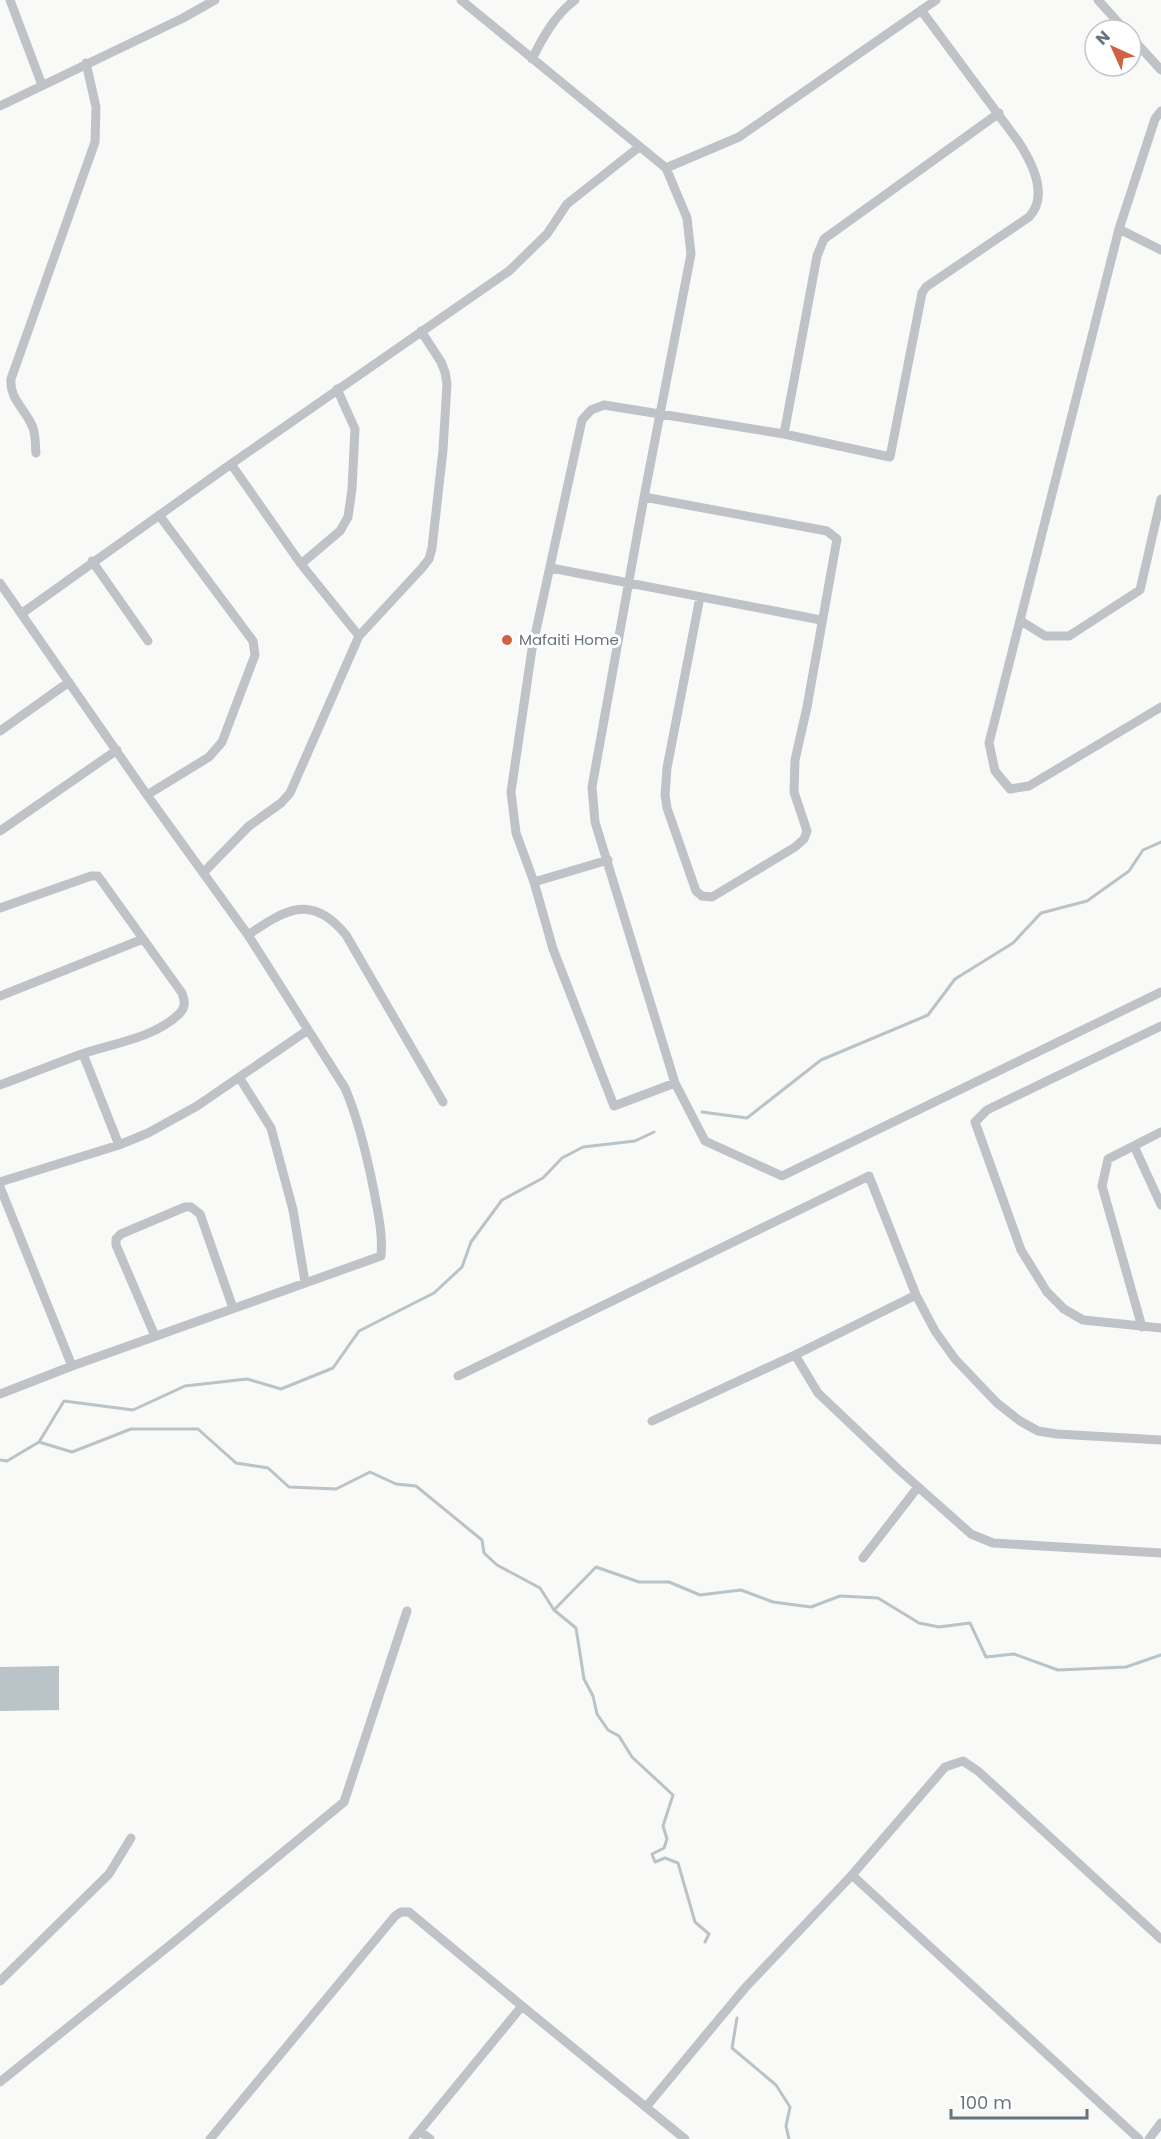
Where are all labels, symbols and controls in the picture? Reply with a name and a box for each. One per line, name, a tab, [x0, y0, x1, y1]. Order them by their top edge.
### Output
north arrow	[1083, 18, 1143, 78]
text: N	[1090, 25, 1115, 50]
place label: Mafaiti Home	[519, 629, 619, 650]
marker: Mafaiti Home	[500, 633, 514, 647]
scale bar	[951, 2082, 1088, 2120]
text: 100 m	[960, 2090, 1012, 2115]

